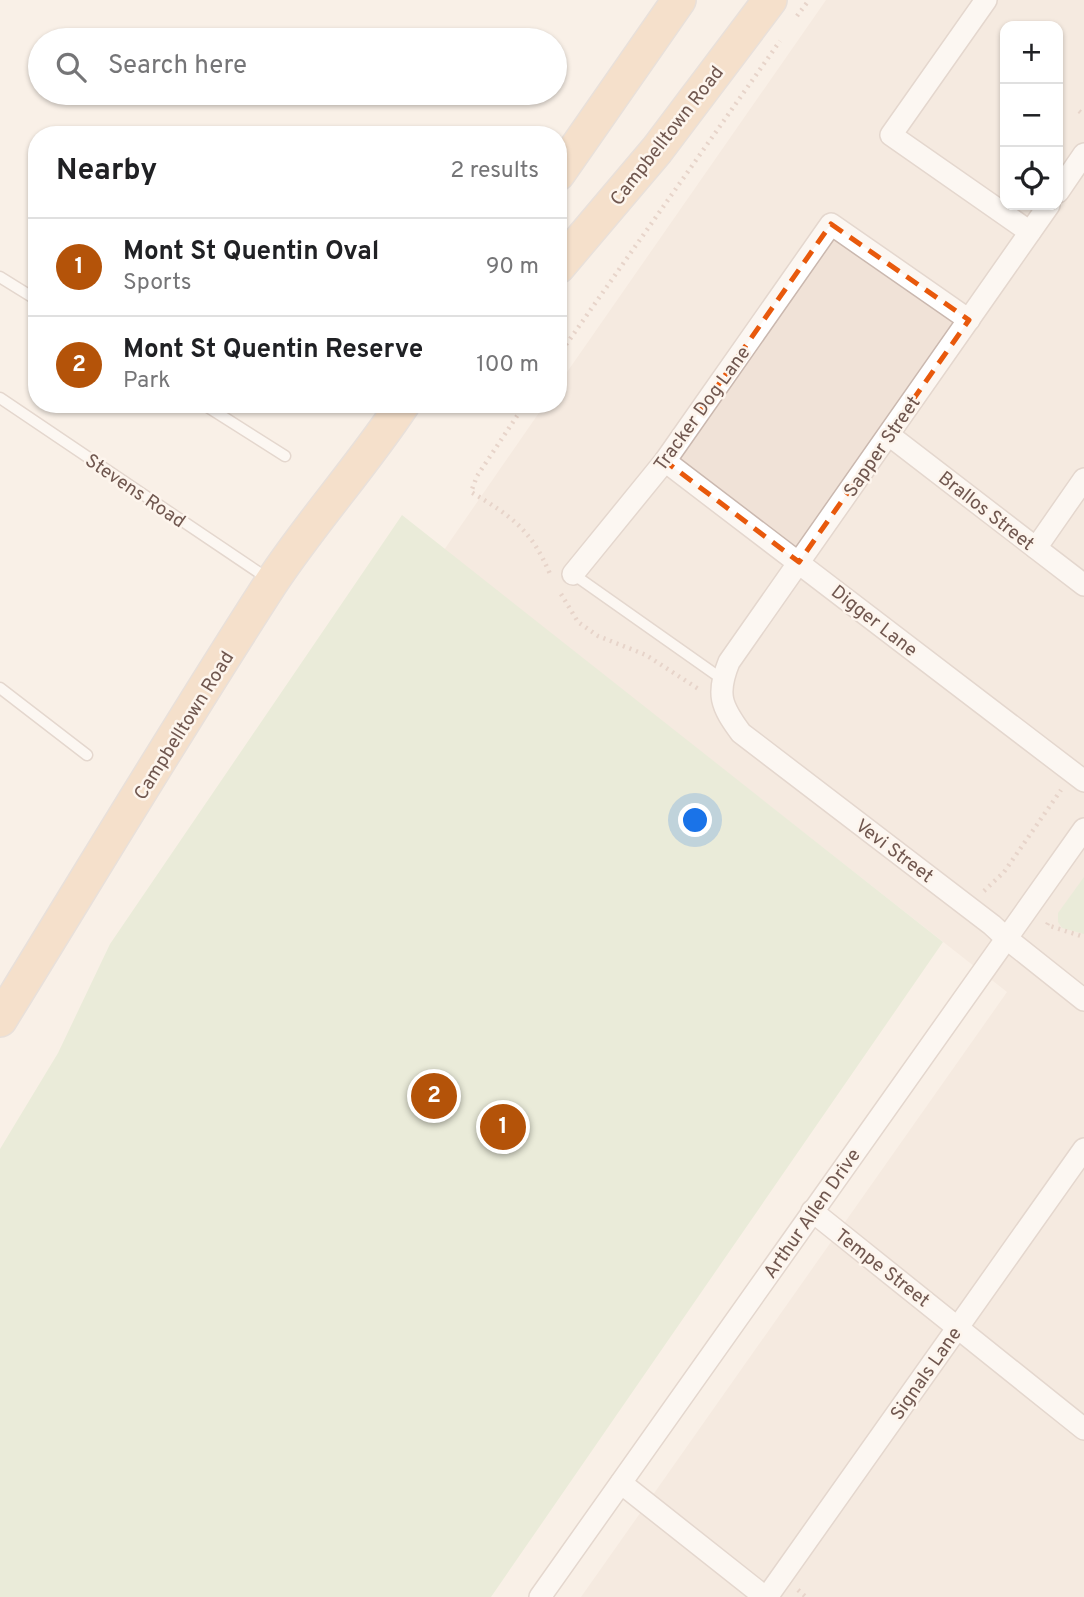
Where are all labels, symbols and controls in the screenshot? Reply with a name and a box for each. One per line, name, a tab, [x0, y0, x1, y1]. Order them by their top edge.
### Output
map controls	[1000, 21, 1063, 210]
button: +	[1000, 21, 1063, 84]
search box	[28, 28, 567, 105]
icon: search	[52, 48, 90, 86]
text: Search here	[108, 50, 247, 83]
street label: Campbelltown Road	[606, 62, 730, 211]
button: −	[1000, 84, 1063, 147]
button: locate	[1000, 147, 1063, 210]
text: Nearby	[56, 153, 157, 190]
text: 2 results	[450, 157, 539, 186]
text: Mont St Quentin Oval	[123, 236, 379, 269]
text: 1	[74, 253, 84, 282]
text: 90 m	[486, 253, 539, 282]
text: Sports	[123, 269, 191, 298]
text: Mont St Quentin Reserve	[123, 334, 423, 367]
street label: Tracker Dog Lane	[649, 342, 756, 476]
text: 2	[72, 351, 86, 380]
text: 100 m	[476, 351, 539, 380]
text: Park	[123, 367, 170, 396]
street label: Sapper Street	[839, 392, 926, 502]
street label: Stevens Road	[80, 449, 190, 534]
street label: Brallos Street	[933, 467, 1039, 557]
street label: Digger Lane	[826, 580, 922, 663]
street label: Campbelltown Road	[129, 647, 240, 805]
your location	[678, 803, 712, 837]
street label: Vevi Street	[850, 814, 938, 889]
pin: 2	[411, 1070, 457, 1122]
pin: 1	[480, 1101, 526, 1153]
street label: Arthur Allen Drive	[759, 1144, 866, 1284]
street label: Tempe Street	[829, 1224, 934, 1313]
street label: Signals Lane	[886, 1323, 968, 1425]

